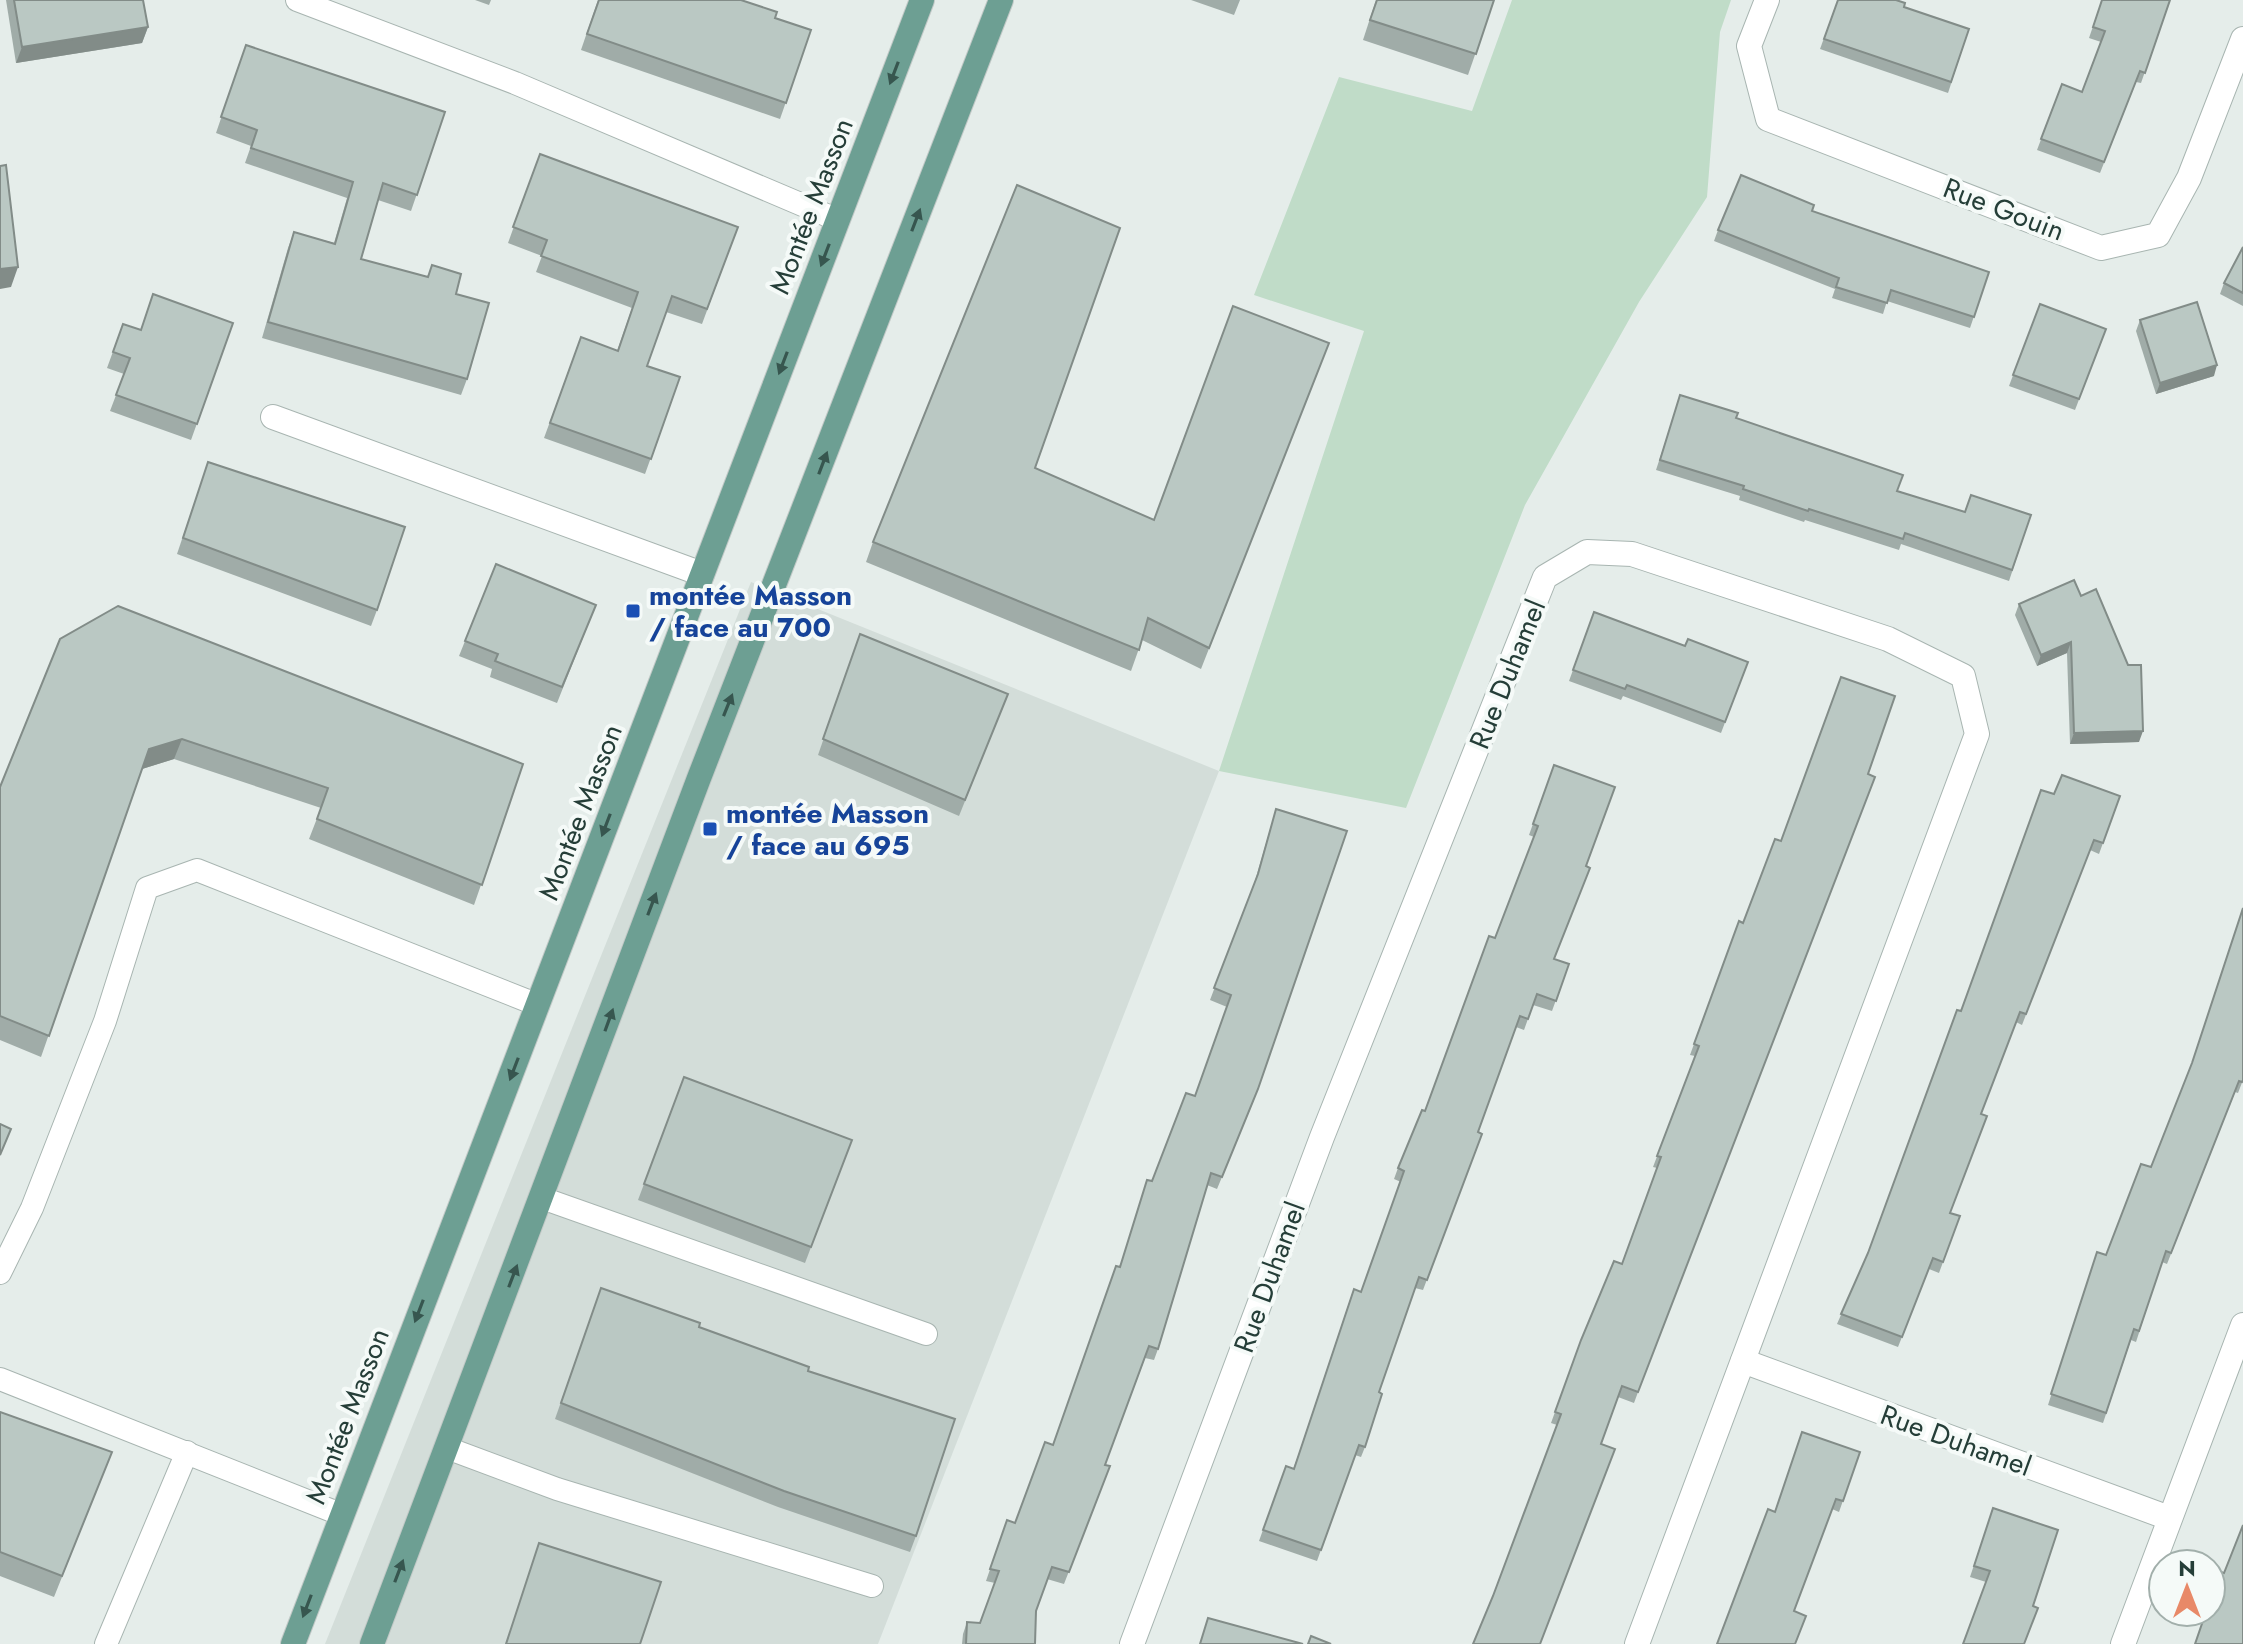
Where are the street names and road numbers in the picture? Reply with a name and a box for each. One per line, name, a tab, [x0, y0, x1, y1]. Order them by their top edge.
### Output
street label: Montée Masson	[759, 112, 864, 300]
street label: Rue Gouin	[1937, 168, 2070, 251]
street label: Rue Duhamel	[1459, 593, 1556, 755]
street label: Montée Masson	[528, 718, 633, 906]
street label: Rue Duhamel	[1223, 1196, 1316, 1358]
street label: Montée Masson	[295, 1322, 400, 1510]
street label: Rue Duhamel	[1875, 1394, 2037, 1487]

